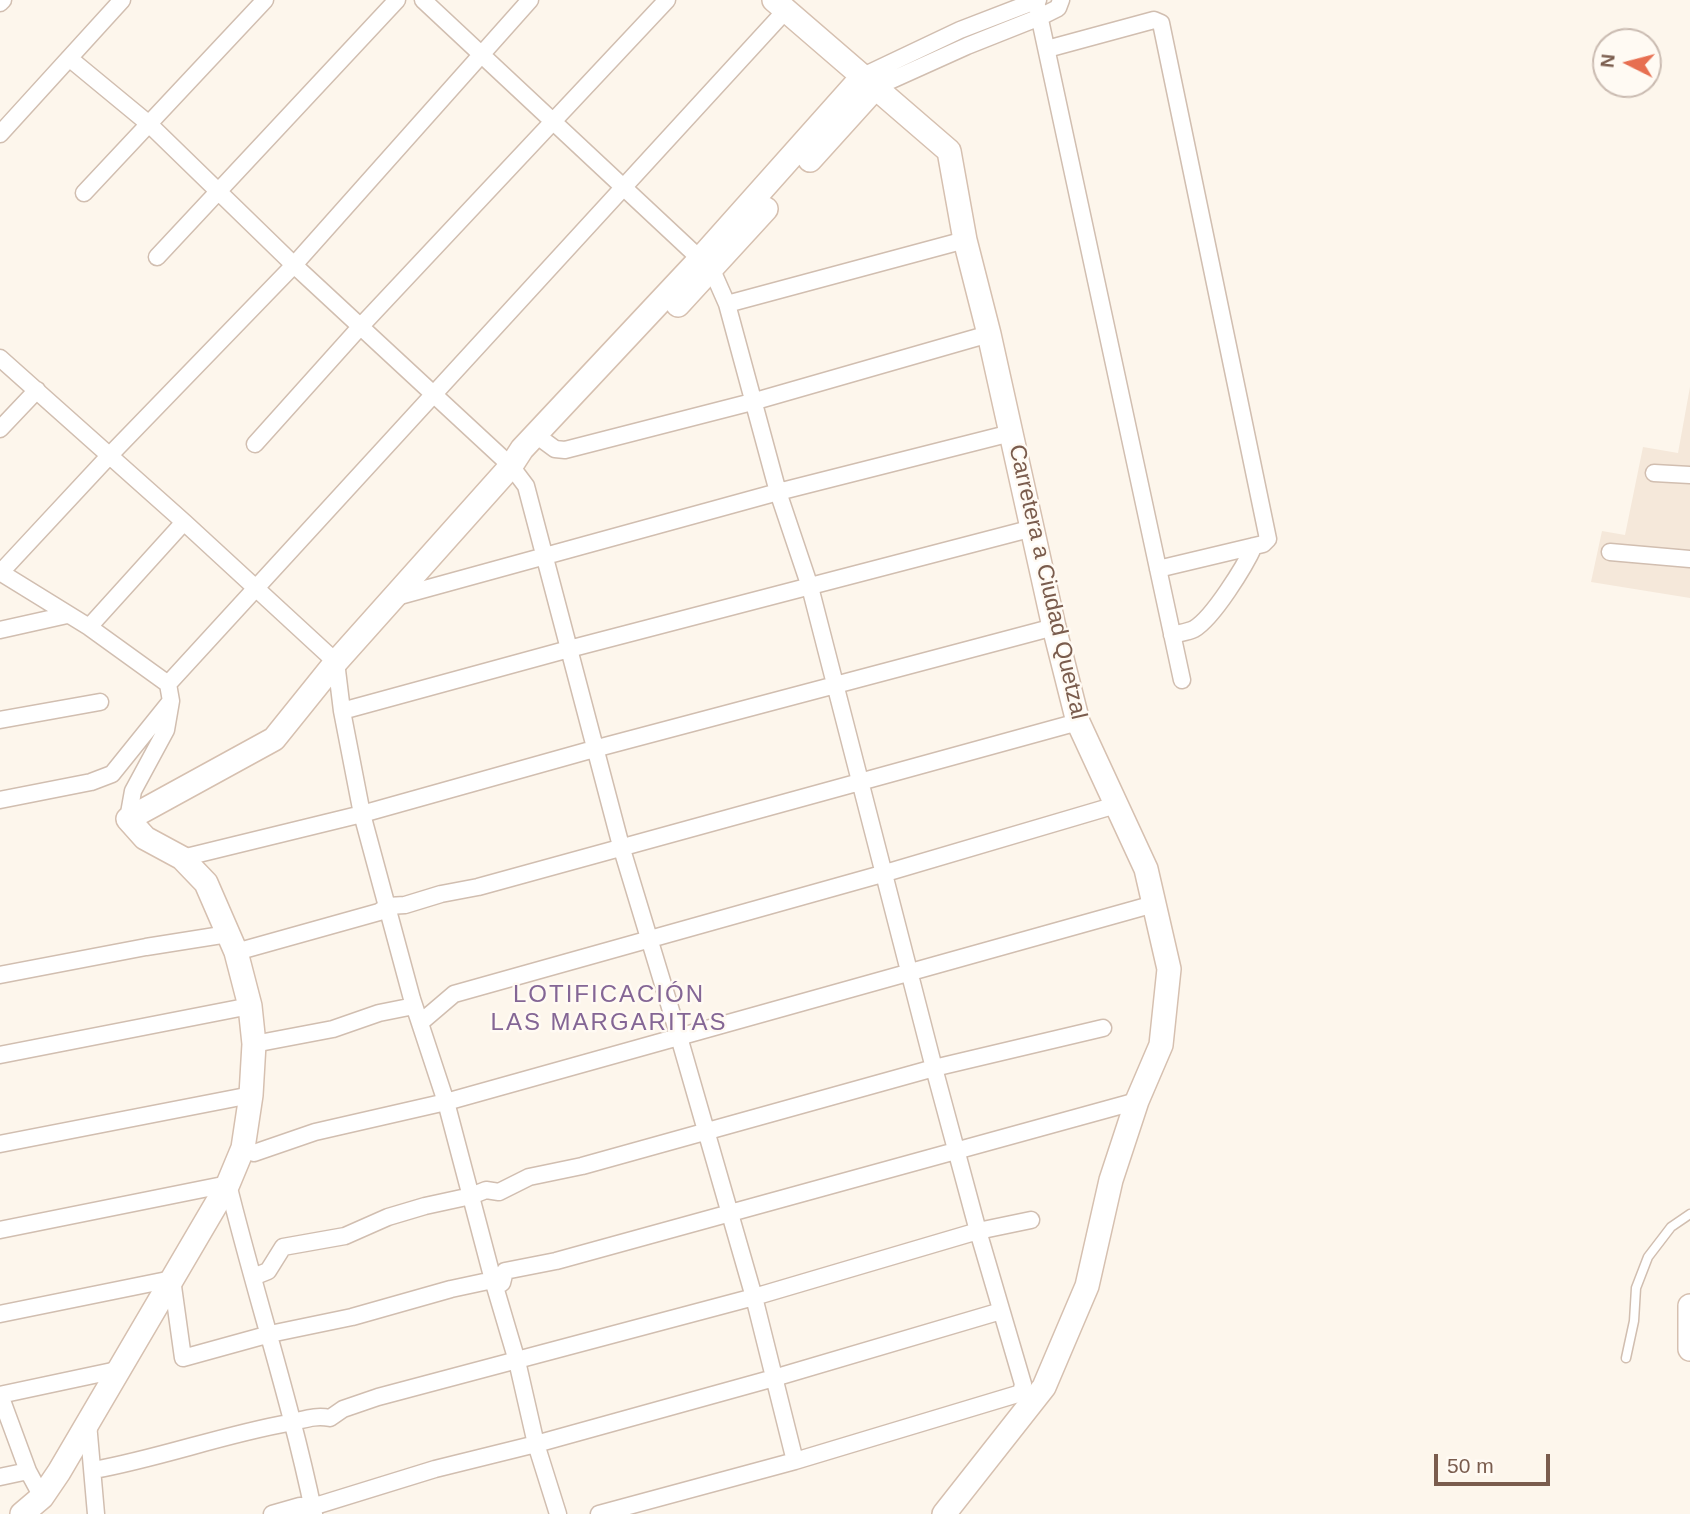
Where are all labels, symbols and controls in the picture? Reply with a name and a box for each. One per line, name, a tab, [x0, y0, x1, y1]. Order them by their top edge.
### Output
north arrow	[1592, 28, 1662, 98]
text: N	[1596, 53, 1619, 69]
street label: Carretera a Ciudad Quetzal	[1002, 442, 1092, 722]
district label: LOTIFICACIÓN LAS MARGARITAS	[492, 981, 726, 1037]
scale bar	[1438, 1440, 1554, 1484]
text: 50 m	[1447, 1454, 1494, 1477]

